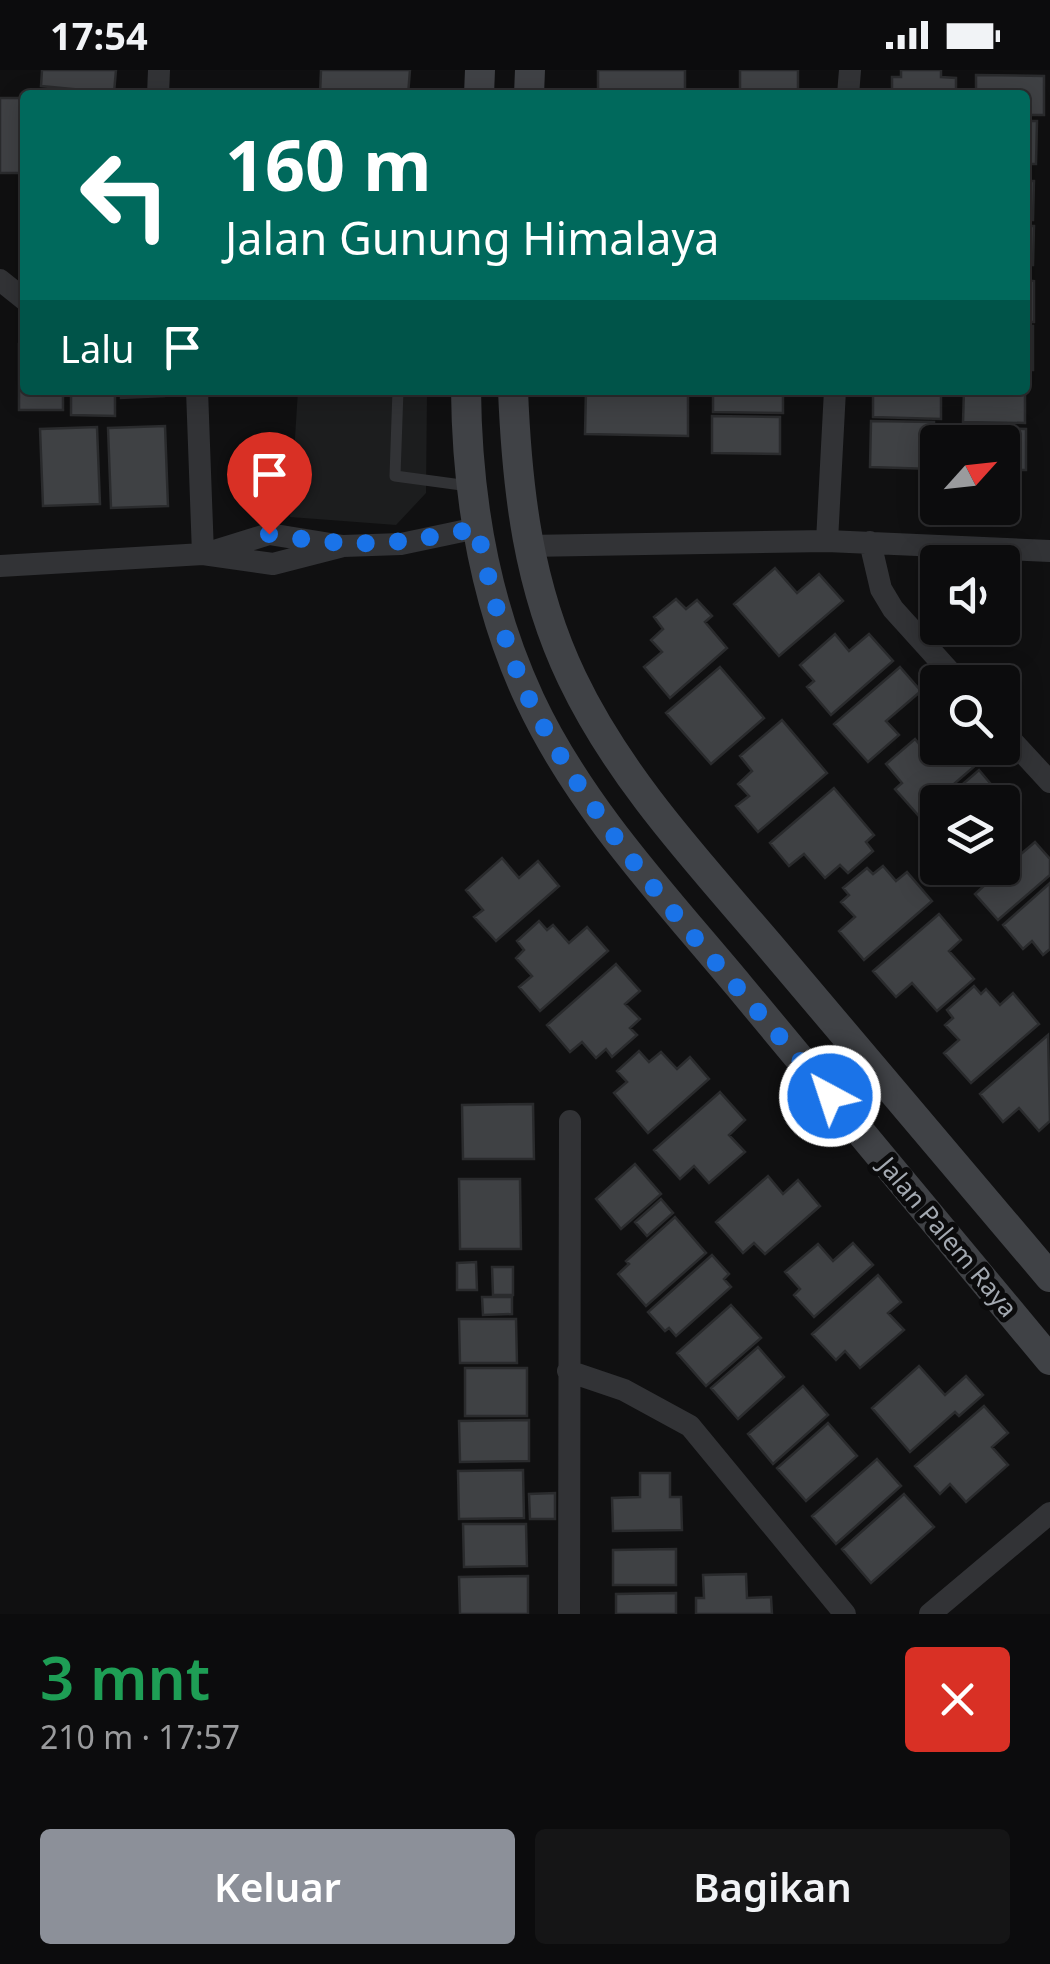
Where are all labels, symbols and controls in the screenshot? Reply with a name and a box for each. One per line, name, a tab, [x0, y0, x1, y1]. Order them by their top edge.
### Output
text: 17:54	[50, 9, 148, 61]
text: 160 m	[225, 116, 432, 212]
icon: left	[60, 130, 190, 260]
text: Jalan Gunung Himalaya	[225, 207, 720, 268]
icon: arrive	[155, 320, 210, 375]
text: Lalu	[60, 322, 135, 374]
north arrow	[920, 425, 1020, 525]
map controls	[920, 425, 1020, 885]
pin	[227, 432, 312, 535]
icon: arrive	[242, 447, 297, 502]
button: sound	[920, 545, 1020, 645]
button: search	[920, 665, 1020, 765]
button: layers	[920, 785, 1020, 885]
position arrow	[778, 1044, 882, 1148]
street label: Jalan Palem Raya	[870, 1148, 1026, 1324]
text: 3 mnt	[40, 1636, 210, 1718]
button: close	[905, 1647, 1010, 1752]
text: 210 m · 17:57	[40, 1715, 240, 1758]
button: Keluar	[40, 1829, 515, 1944]
button: Bagikan	[535, 1829, 1010, 1944]

